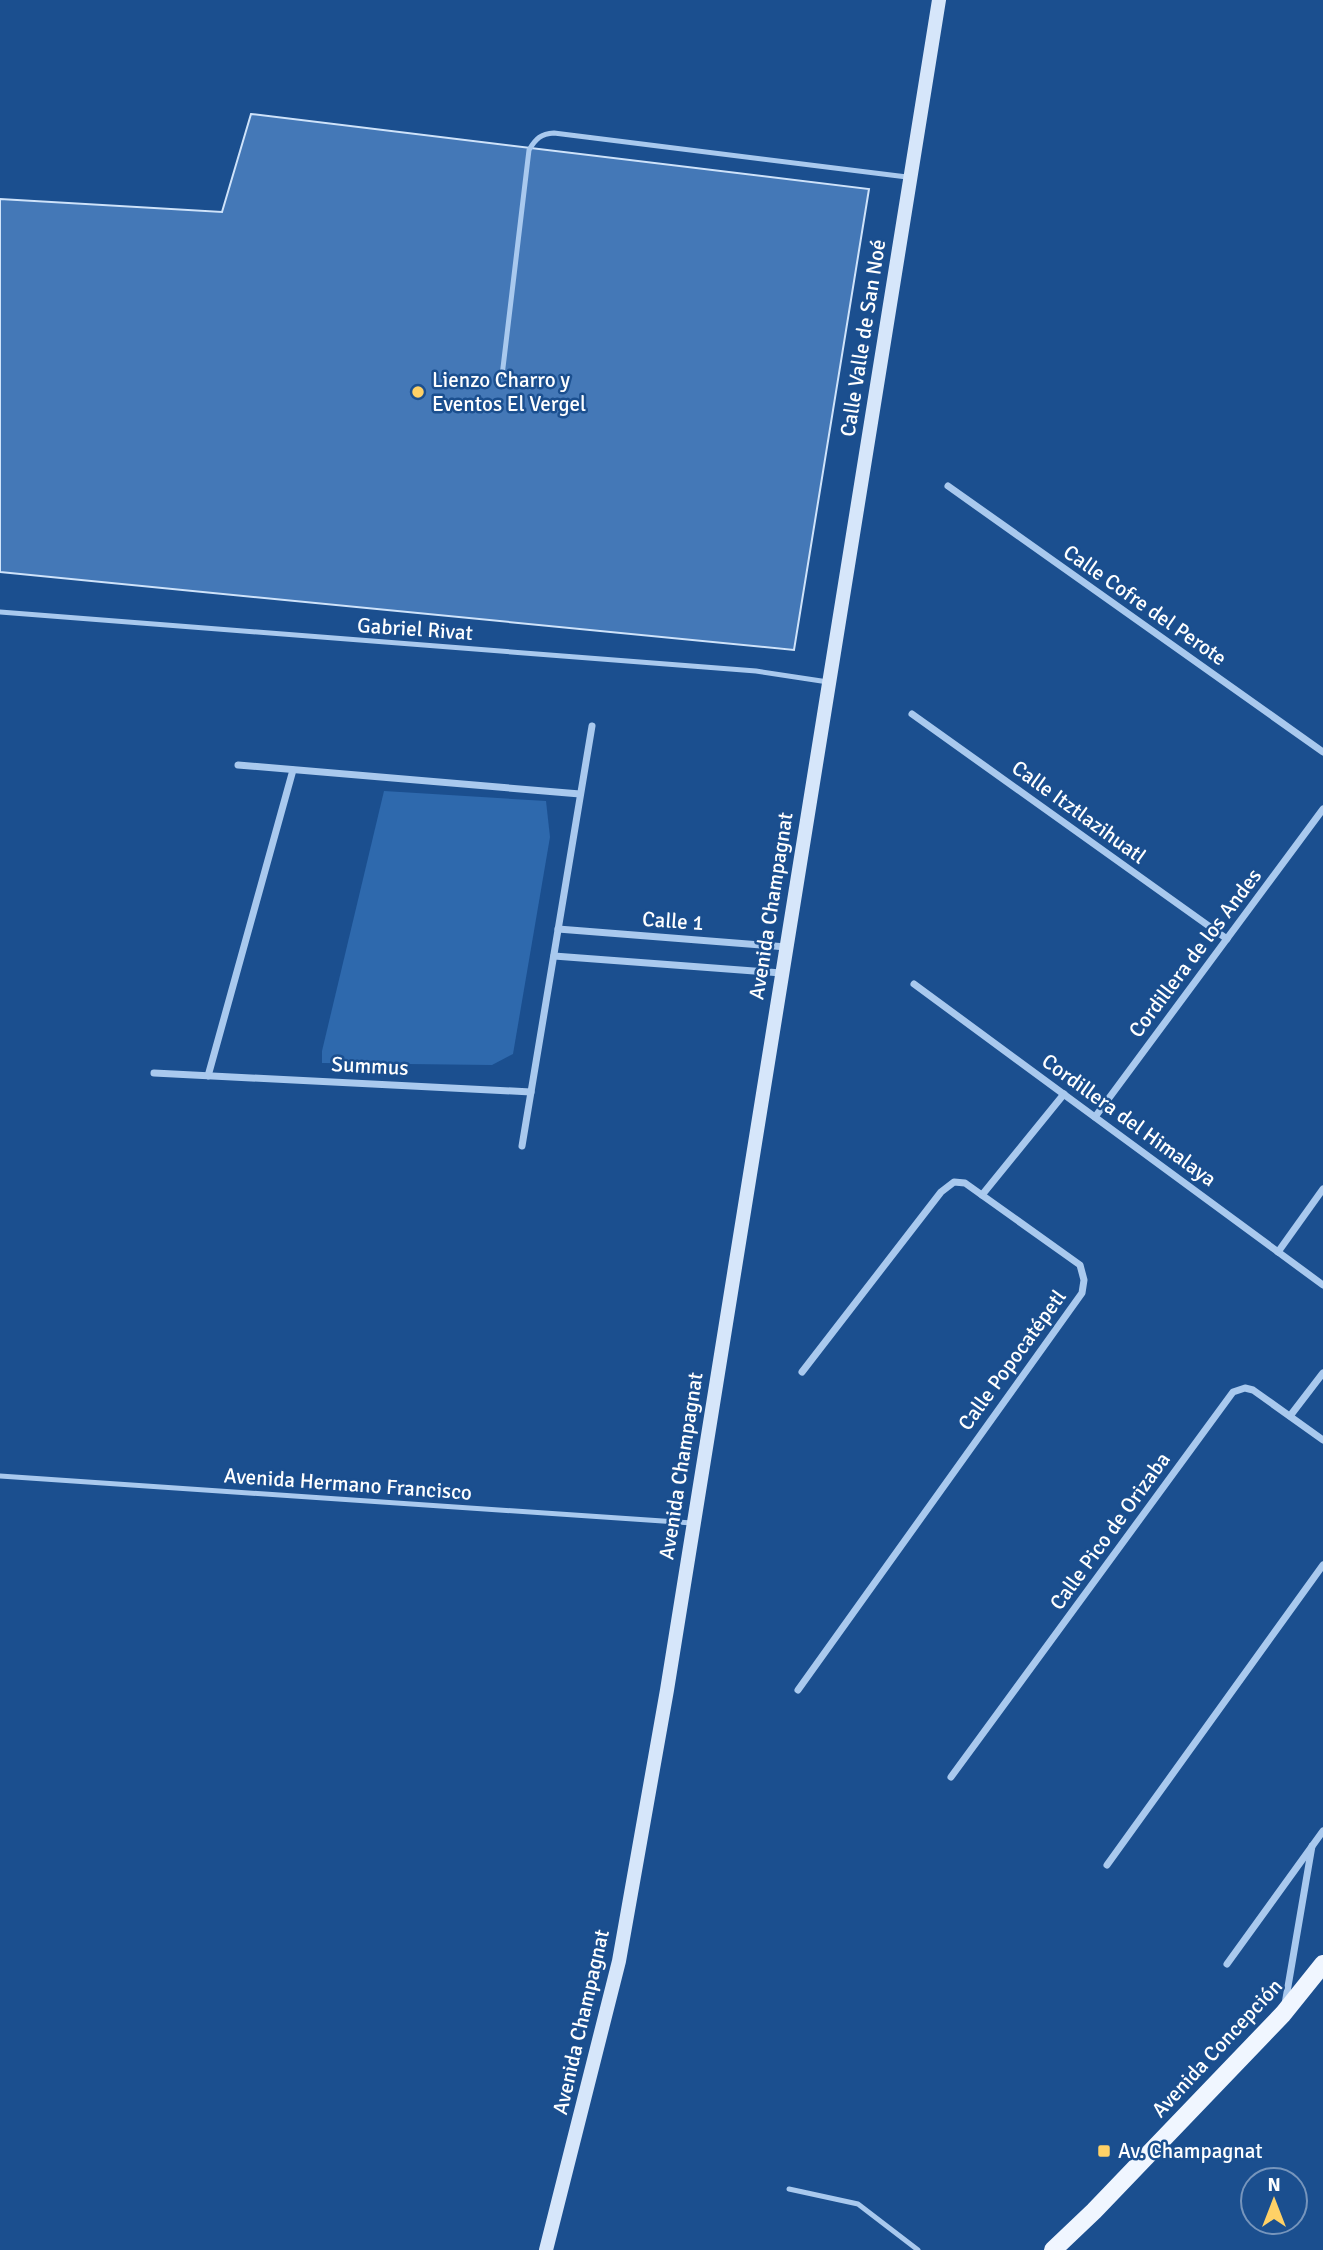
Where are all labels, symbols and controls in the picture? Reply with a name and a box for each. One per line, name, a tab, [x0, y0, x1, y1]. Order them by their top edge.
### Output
street label: Calle Valle de San Noé	[835, 237, 891, 439]
place label: Lienzo Charro y Eventos El Vergel	[432, 367, 586, 417]
marker: Lienzo Charro y Eventos El Vergel	[410, 384, 426, 400]
street label: Calle Cofre del Perote	[1058, 539, 1232, 671]
street label: Gabriel Rivat	[356, 612, 474, 646]
street label: Calle Itztlazihuatl	[1007, 755, 1151, 869]
street label: Avenida Champagnat	[743, 810, 799, 1002]
street label: Cordillera de los Andes	[1123, 863, 1267, 1043]
street label: Calle 1	[641, 906, 705, 936]
street label: Cordillera del Himalaya	[1037, 1048, 1221, 1192]
street label: Summus	[331, 1051, 409, 1081]
street label: Calle Popocatépetl	[952, 1285, 1072, 1435]
street label: Avenida Champagnat	[653, 1370, 709, 1562]
street label: Calle Pico de Orizaba	[1044, 1447, 1176, 1615]
street label: Avenida Hermano Francisco	[223, 1462, 473, 1506]
street label: Avenida Champagnat	[547, 1927, 615, 2117]
street label: Avenida Concepción	[1146, 1973, 1288, 2123]
place label: Av. Champagnat	[1118, 2138, 1263, 2164]
marker: Av. Champagnat	[1096, 2143, 1112, 2159]
north arrow	[1239, 2166, 1309, 2236]
text: N	[1267, 2173, 1281, 2197]

